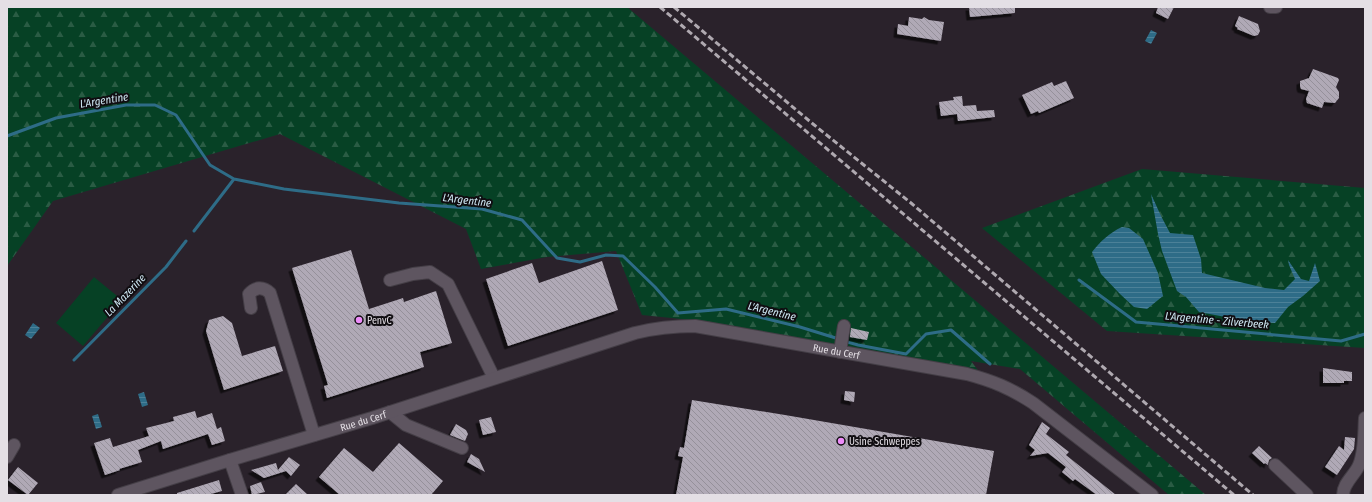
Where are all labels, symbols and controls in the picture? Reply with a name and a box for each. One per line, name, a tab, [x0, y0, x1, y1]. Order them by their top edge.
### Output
water label: L'Argentine	[79, 90, 129, 111]
water label: L'Argentine	[442, 191, 492, 210]
water label: La Mazerine	[102, 272, 149, 319]
water label: L'Argentine	[747, 299, 797, 324]
water label: L'Argentine - Zilverbeek	[1165, 309, 1270, 332]
marker: PenvC	[354, 315, 364, 325]
place label: PenvC	[367, 315, 392, 327]
street label: Rue du Cerf	[812, 342, 862, 362]
street label: Rue du Cerf	[339, 409, 389, 434]
marker: Usine Schweppes	[836, 436, 846, 446]
place label: Usine Schweppes	[849, 436, 920, 448]

